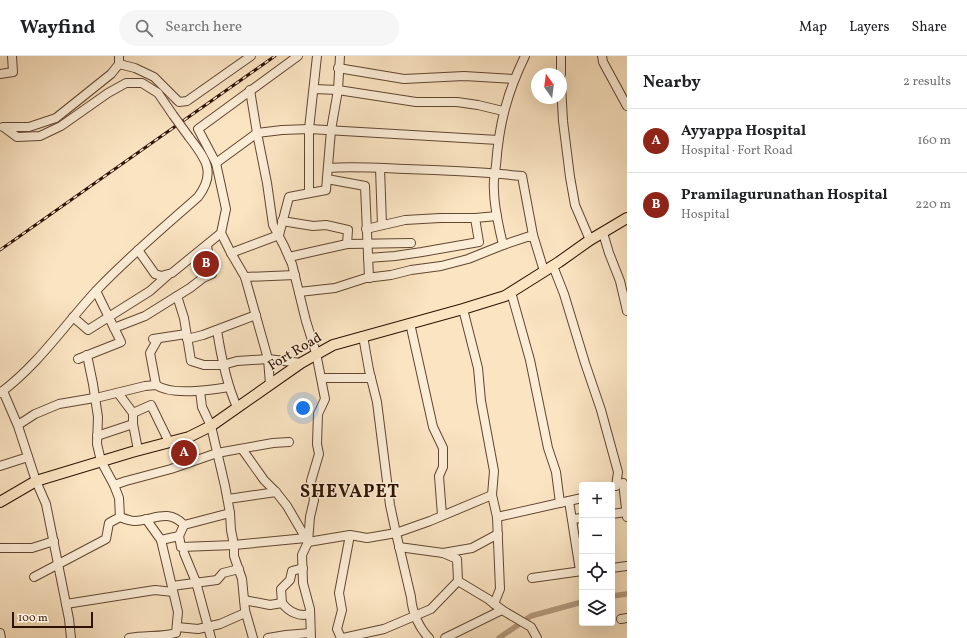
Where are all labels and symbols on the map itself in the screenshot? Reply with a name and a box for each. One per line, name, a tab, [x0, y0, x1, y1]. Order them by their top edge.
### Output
north arrow	[531, 68, 567, 104]
pin: B	[193, 249, 219, 279]
street label: Fort Road	[264, 328, 326, 376]
your location	[293, 398, 313, 418]
pin: A	[171, 438, 197, 468]
district label: SHEVAPET	[300, 480, 400, 505]
scale bar	[12, 610, 93, 629]

